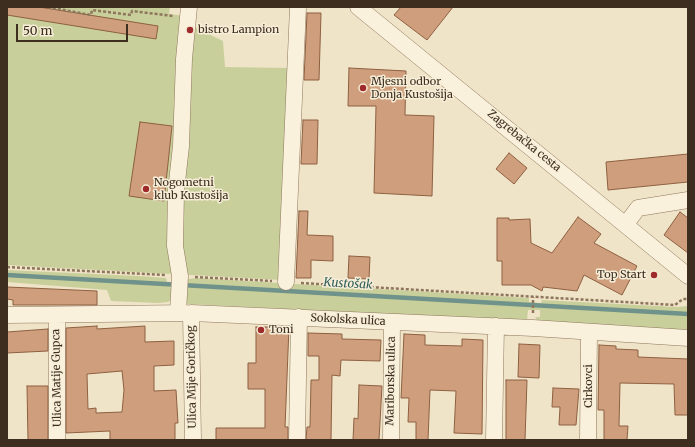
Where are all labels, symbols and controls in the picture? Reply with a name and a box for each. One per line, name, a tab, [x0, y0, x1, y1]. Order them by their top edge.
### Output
scale bar	[18, 16, 130, 42]
text: 50 m	[23, 23, 52, 38]
place label: bistro Lampion	[198, 23, 279, 37]
marker: bistro Lampion	[185, 25, 195, 35]
place label: Mjesni odbor Donja Kustošija	[371, 75, 453, 101]
marker: Mjesni odbor Donja Kustošija	[358, 83, 368, 93]
street label: Zagrebačka cesta	[485, 107, 563, 175]
place label: Nogometni klub Kustošija	[154, 176, 228, 202]
marker: Nogometni klub Kustošija	[141, 184, 151, 194]
place label: Top Start	[597, 268, 646, 282]
marker: Top Start	[649, 270, 659, 280]
water label: Kustošak	[323, 276, 373, 292]
street label: Sokolska ulica	[310, 311, 386, 329]
place label: Toni	[269, 323, 294, 337]
street label: Ulica Mije Goričkog	[184, 325, 200, 429]
marker: Toni	[256, 325, 266, 335]
street label: Ulica Matije Gupca	[50, 329, 64, 427]
street label: Mariborska ulica	[384, 336, 398, 426]
street label: Cirkovci	[582, 364, 596, 408]

